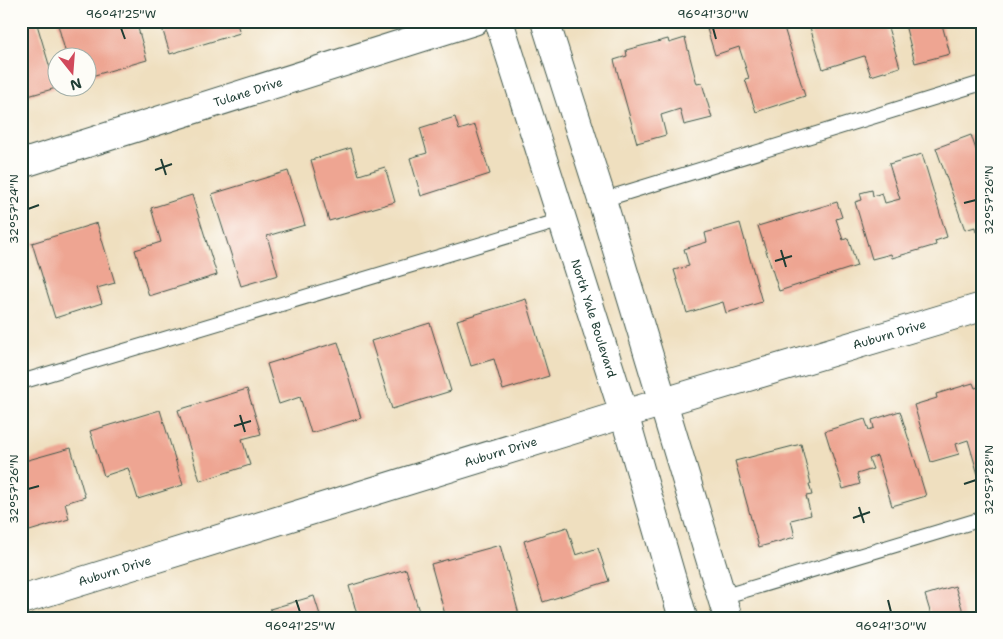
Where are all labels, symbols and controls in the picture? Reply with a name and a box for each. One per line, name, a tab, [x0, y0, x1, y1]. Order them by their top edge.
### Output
text: 96°41'25"W	[86, 6, 156, 22]
text: 96°41'30"W	[677, 6, 749, 22]
north arrow	[48, 48, 98, 98]
text: N	[68, 74, 84, 95]
street label: Tulane Drive	[211, 74, 285, 111]
text: 32°57'26"N	[981, 165, 997, 235]
text: 32°57'24"N	[6, 174, 22, 244]
street label: North Yale Boulevard	[567, 257, 620, 380]
street label: Auburn Drive	[851, 316, 928, 353]
street label: Auburn Drive	[462, 433, 539, 471]
text: 32°57'28"N	[981, 445, 997, 515]
text: 32°57'26"N	[6, 454, 22, 524]
street label: Auburn Drive	[76, 552, 153, 590]
text: 96°41'25"W	[265, 618, 335, 634]
text: 96°41'30"W	[855, 618, 927, 634]

